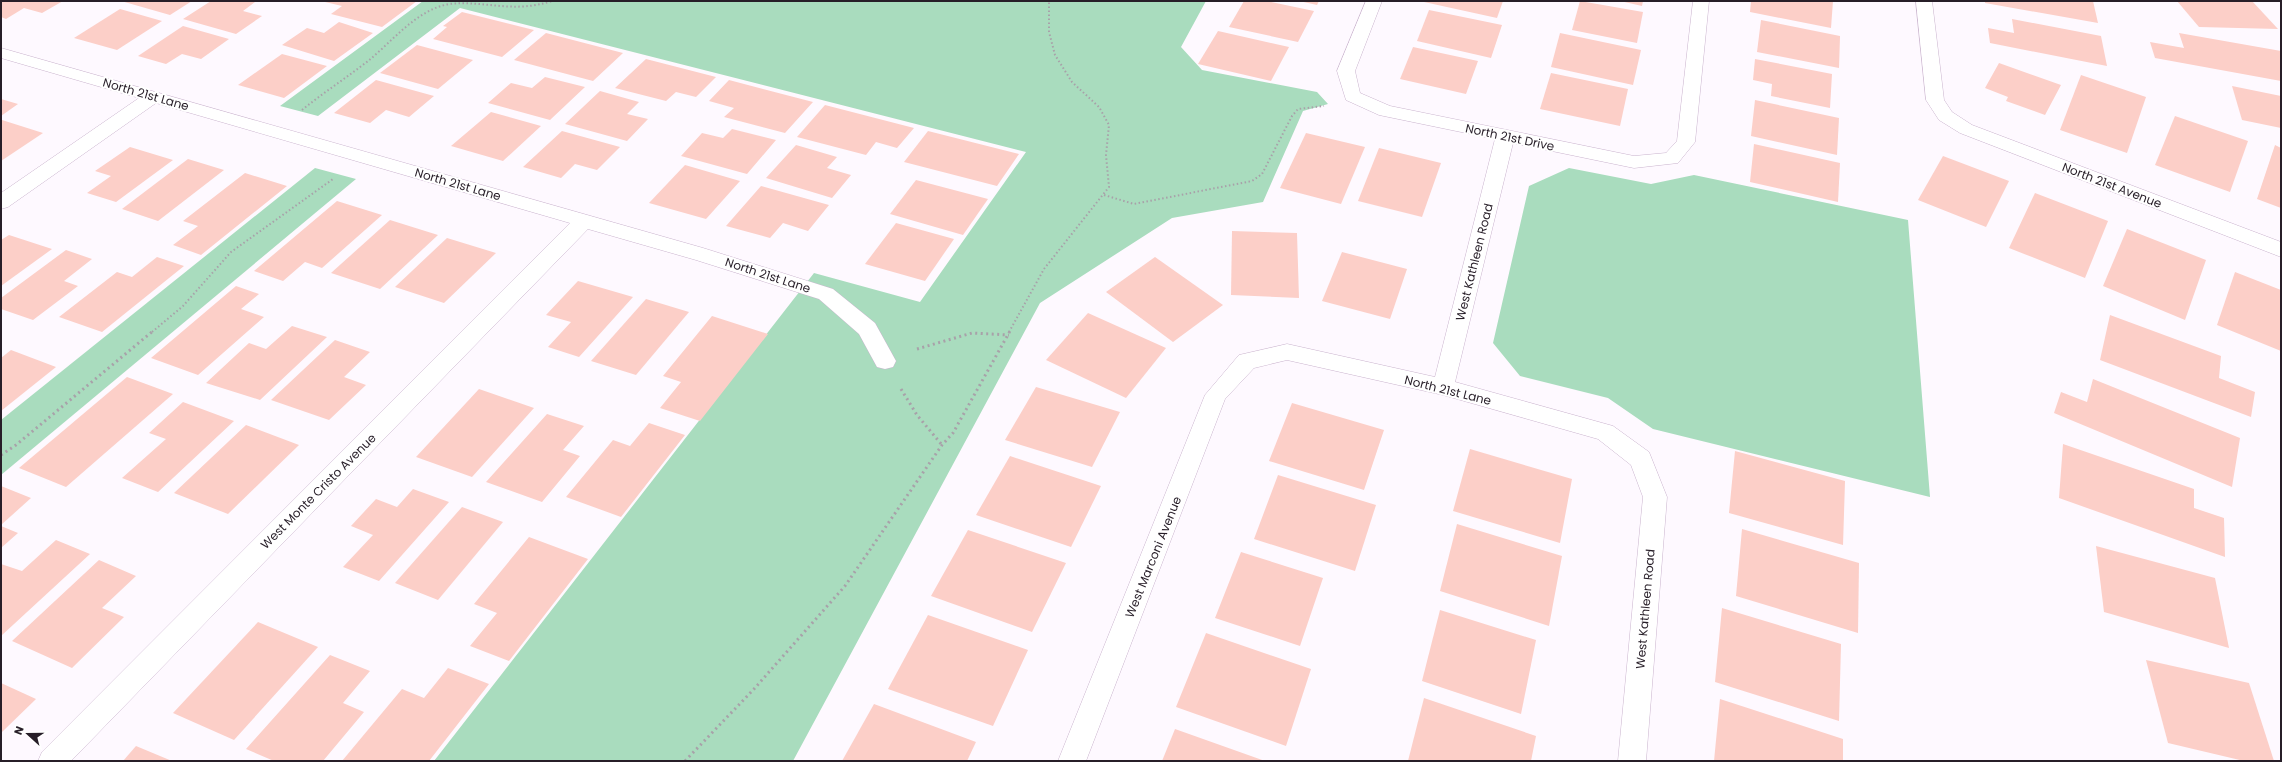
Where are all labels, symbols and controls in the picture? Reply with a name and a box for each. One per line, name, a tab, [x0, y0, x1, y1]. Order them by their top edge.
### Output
street label: North 21st Lane	[101, 74, 191, 114]
street label: North 21st Drive	[1464, 119, 1556, 155]
street label: North 21st Avenue	[2060, 158, 2164, 212]
street label: North 21st Lane	[413, 164, 503, 204]
street label: West Kathleen Road	[1451, 202, 1497, 322]
street label: North 21st Lane	[723, 253, 813, 297]
street label: North 21st Lane	[1403, 371, 1493, 409]
street label: West Monte Cristo Avenue	[256, 429, 380, 553]
street label: West Marconi Avenue	[1121, 494, 1185, 620]
street label: West Kathleen Road	[1631, 548, 1659, 670]
north arrow	[8, 714, 48, 754]
text: N	[10, 724, 28, 737]

